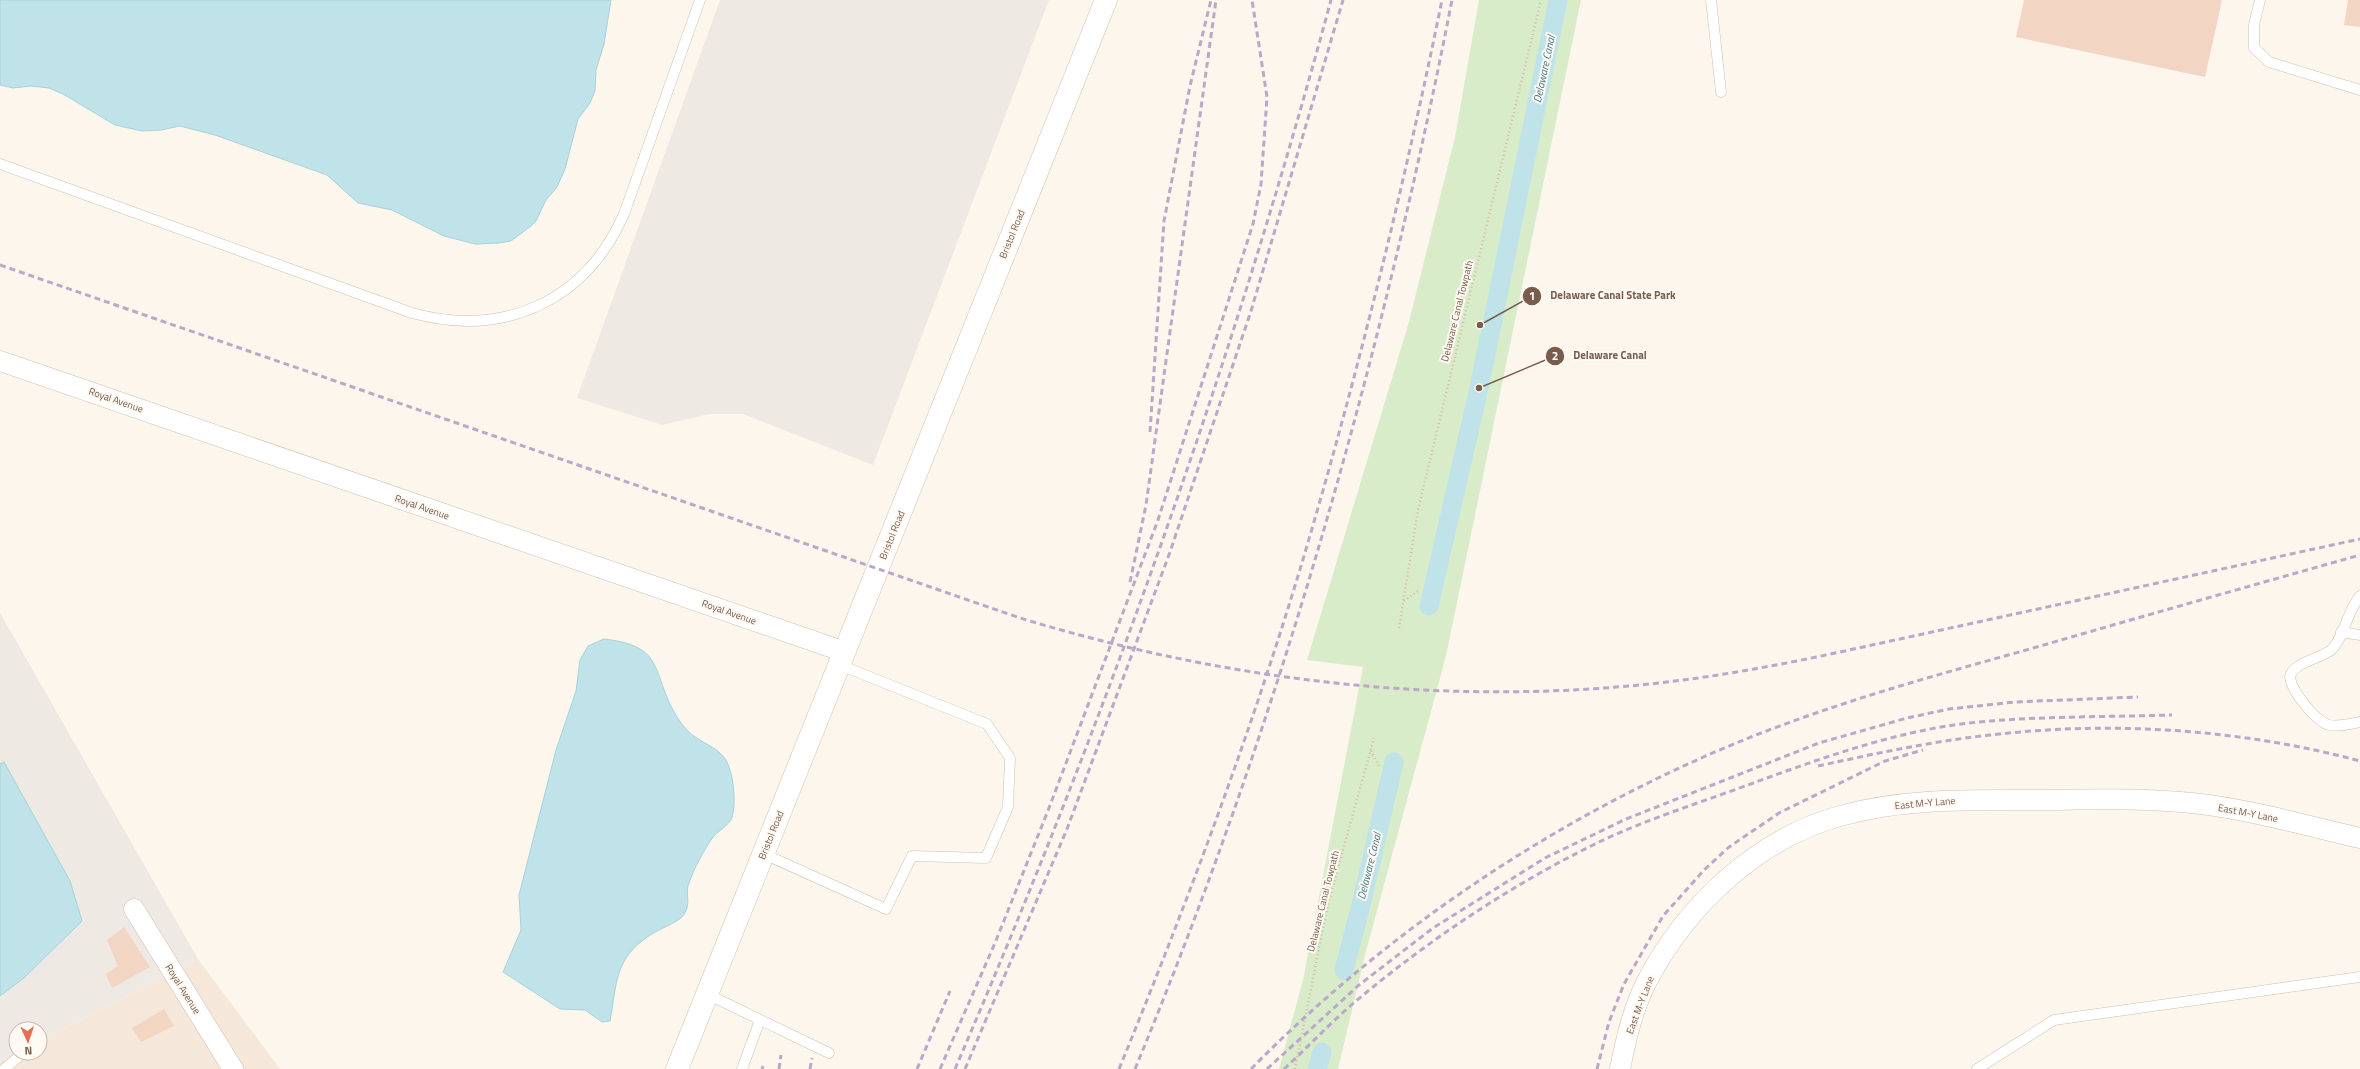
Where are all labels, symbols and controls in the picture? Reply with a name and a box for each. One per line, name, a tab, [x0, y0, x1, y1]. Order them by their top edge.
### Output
water label: Delaware Canal	[1529, 32, 1559, 104]
street label: Bristol Road	[995, 207, 1029, 261]
street label: Delaware Canal Towpath	[1437, 259, 1477, 363]
callout: Delaware Canal State Park	[1522, 284, 1684, 307]
text: 1	[1529, 286, 1535, 305]
text: Delaware Canal State Park	[1550, 287, 1676, 303]
callout: Delaware Canal	[1545, 344, 1655, 367]
text: 2	[1552, 346, 1558, 365]
text: Delaware Canal	[1573, 347, 1647, 363]
street label: Royal Avenue	[87, 384, 145, 416]
street label: Royal Avenue	[393, 491, 451, 523]
street label: Bristol Road	[875, 508, 909, 562]
street label: Royal Avenue	[700, 596, 758, 628]
street label: East M-Y Lane	[1894, 793, 1956, 813]
street label: East M-Y Lane	[2217, 800, 2279, 826]
street label: Bristol Road	[754, 808, 788, 862]
water label: Delaware Canal	[1353, 829, 1385, 901]
street label: Delaware Canal Towpath	[1303, 849, 1343, 953]
street label: Royal Avenue	[162, 961, 204, 1017]
street label: East M-Y Lane	[1622, 974, 1658, 1036]
north arrow	[8, 1021, 48, 1061]
text: N	[24, 1043, 33, 1059]

